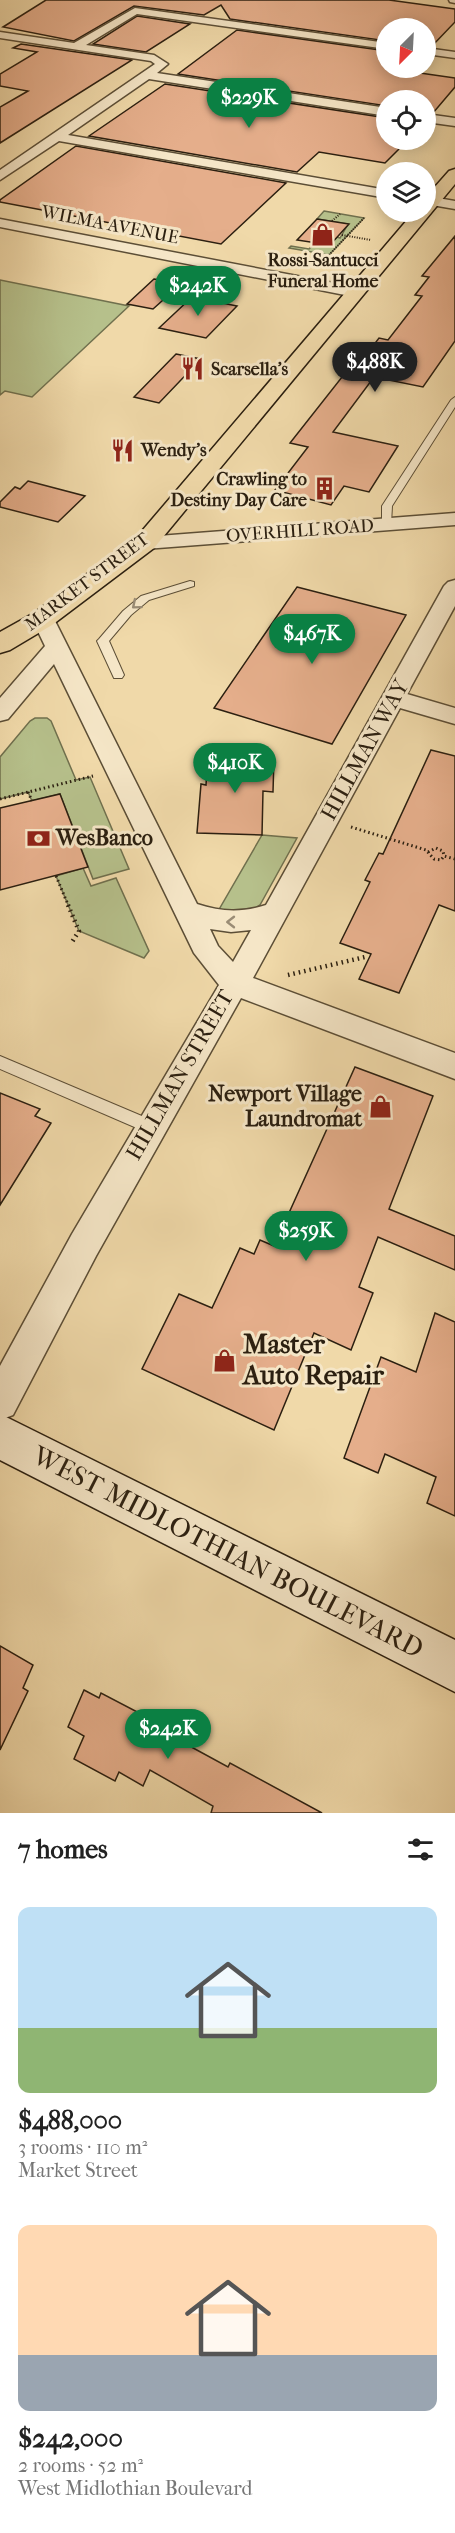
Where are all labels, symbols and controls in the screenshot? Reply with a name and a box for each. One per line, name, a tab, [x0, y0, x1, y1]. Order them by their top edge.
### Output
north arrow	[376, 18, 436, 78]
map controls	[376, 18, 436, 222]
pin: $229K	[207, 78, 291, 129]
text: $229K	[221, 86, 277, 109]
button: locate	[376, 90, 436, 150]
button: layers	[376, 162, 436, 222]
street label: WILMA AVENUE	[39, 201, 180, 249]
shop icon: Rossi-Santucci Funeral Home	[310, 221, 336, 247]
place label: Rossi-Santucci Funeral Home	[267, 250, 379, 292]
pin: $242K	[156, 266, 240, 317]
text: $242K	[169, 274, 227, 297]
pin: $488K	[333, 342, 417, 393]
text: $488K	[346, 350, 404, 373]
restaurant icon: Scarsella's	[180, 356, 206, 382]
place label: Scarsella's	[211, 359, 289, 380]
restaurant icon: Wendy's	[110, 437, 136, 463]
place label: Wendy's	[140, 440, 207, 461]
place label: Crawling to Destiny Day Care	[171, 469, 307, 511]
building icon: Crawling to Destiny Day Care	[312, 476, 338, 502]
street label: OVERHILL ROAD	[225, 515, 375, 547]
street label: MARKET STREET	[21, 528, 154, 635]
one-way arrow	[132, 598, 143, 609]
pin: $467K	[270, 614, 354, 665]
text: $467K	[283, 622, 341, 645]
street label: HILLMAN WAY	[316, 674, 415, 825]
pin: $410K	[193, 743, 277, 794]
text: $410K	[207, 751, 263, 774]
bank icon: WesBanco	[25, 825, 51, 851]
place label: WesBanco	[55, 825, 153, 851]
one-way arrow	[226, 916, 235, 928]
street label: HILLMAN STREET	[121, 984, 240, 1165]
place label: Newport Village Laundromat	[208, 1081, 363, 1132]
shop icon: Newport Village Laundromat	[367, 1094, 393, 1120]
pin: $259K	[264, 1211, 348, 1262]
text: $259K	[279, 1219, 333, 1242]
place label: Master Auto Repair	[241, 1328, 384, 1391]
shop icon: Master Auto Repair	[212, 1347, 238, 1373]
street label: WEST MIDLOTHIAN BOULEVARD	[27, 1439, 429, 1665]
pin: $242K	[126, 1709, 210, 1760]
text: $242K	[139, 1717, 197, 1740]
icon: filters	[404, 1833, 437, 1866]
text: 7 homes	[18, 1834, 108, 1865]
icon: home	[174, 1946, 282, 2054]
text: $488,000	[18, 2105, 122, 2136]
text: 3 rooms · 110 m²	[18, 2136, 147, 2159]
text: Market Street	[18, 2159, 138, 2182]
icon: home	[174, 2264, 282, 2372]
text: $242,000	[18, 2423, 123, 2454]
text: 2 rooms · 52 m²	[18, 2454, 143, 2477]
text: West Midlothian Boulevard	[18, 2477, 252, 2500]

